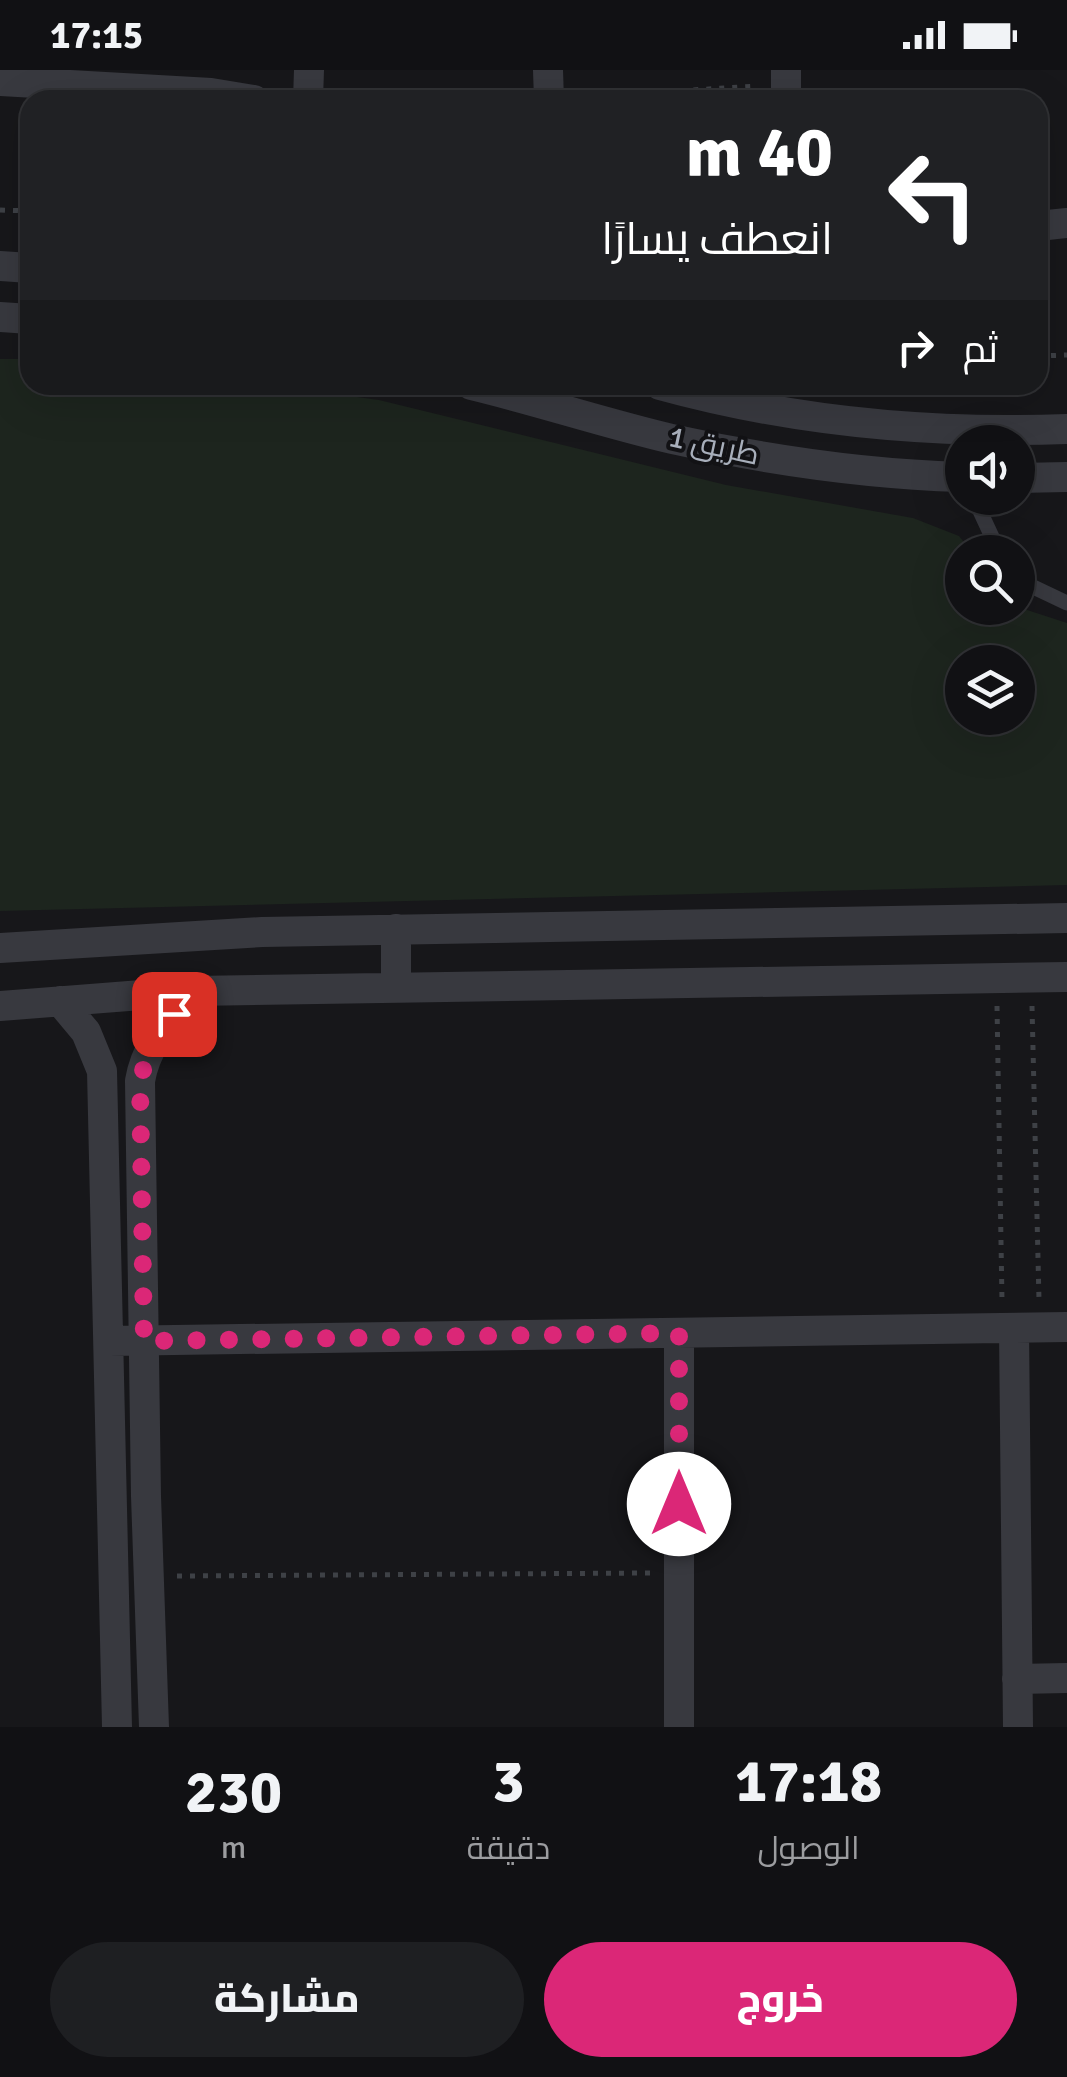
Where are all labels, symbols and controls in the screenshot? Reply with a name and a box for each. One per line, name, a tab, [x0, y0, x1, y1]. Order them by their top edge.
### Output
text: 17:15	[50, 12, 143, 59]
text: 40 m	[685, 109, 833, 195]
icon: left	[868, 130, 998, 260]
text: انعطف يسارًا	[601, 212, 833, 267]
icon: right	[888, 320, 943, 375]
text: ثم	[963, 326, 998, 373]
street label: طريق 1	[665, 418, 763, 474]
map controls	[945, 425, 1035, 735]
button: sound	[945, 425, 1035, 515]
button: search	[945, 535, 1035, 625]
button: layers	[945, 645, 1035, 735]
pin	[132, 972, 217, 1057]
icon: arrive	[147, 987, 202, 1042]
position arrow	[627, 1452, 731, 1556]
text: 3	[492, 1745, 525, 1819]
text: 17:18	[735, 1745, 882, 1819]
text: 230	[185, 1756, 282, 1830]
text: m	[221, 1828, 246, 1867]
text: دقيقة	[467, 1829, 550, 1868]
text: الوصول	[758, 1829, 860, 1868]
button: مشاركة	[50, 1942, 524, 2057]
button: خروج	[544, 1942, 1017, 2057]

